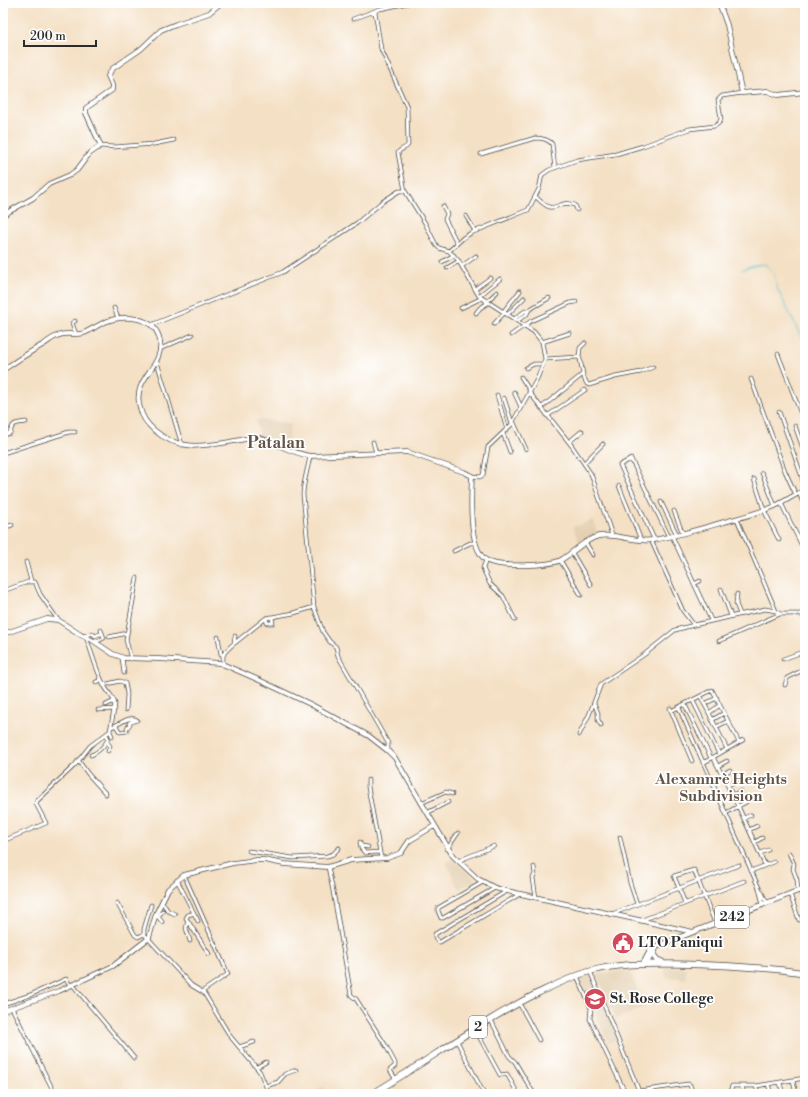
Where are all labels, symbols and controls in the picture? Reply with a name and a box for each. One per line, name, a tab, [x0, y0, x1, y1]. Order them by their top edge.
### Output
scale bar	[24, 22, 96, 48]
text: 200 m	[30, 29, 66, 44]
district label: Patalan	[247, 433, 305, 453]
district label: Alexannrè Heights Subdivision	[654, 770, 787, 806]
road number: 242	[715, 906, 749, 928]
public building icon: LTO Paniqui	[610, 930, 636, 956]
place label: LTO Paniqui	[638, 934, 723, 952]
school or university icon: St. Rose College	[582, 986, 608, 1012]
place label: St. Rose College	[610, 990, 714, 1008]
road number: 2	[469, 1016, 487, 1038]

